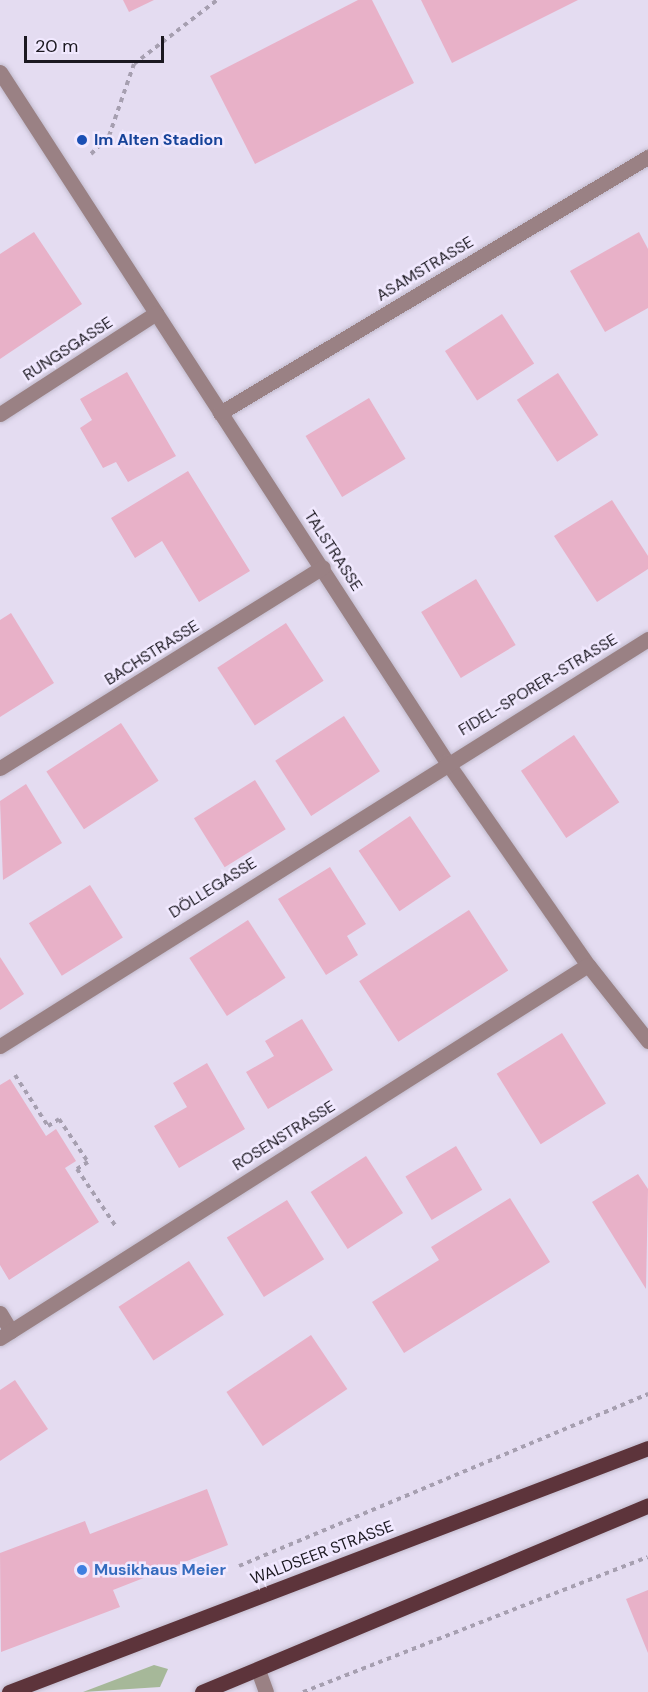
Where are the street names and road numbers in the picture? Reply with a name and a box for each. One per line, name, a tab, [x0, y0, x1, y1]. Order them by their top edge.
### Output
street label: ASAMSTRASSE	[373, 233, 477, 305]
street label: RUNGSGASSE	[20, 313, 116, 385]
street label: TALSTRASSE	[300, 507, 366, 595]
street label: BACHSTRASSE	[101, 616, 203, 690]
street label: FIDEL-SPORER-STRASSE	[455, 630, 621, 740]
street label: DÖLLEGASSE	[166, 853, 260, 923]
street label: ROSENSTRASSE	[229, 1097, 339, 1175]
street label: WALDSEER STRASSE	[248, 1517, 396, 1589]

